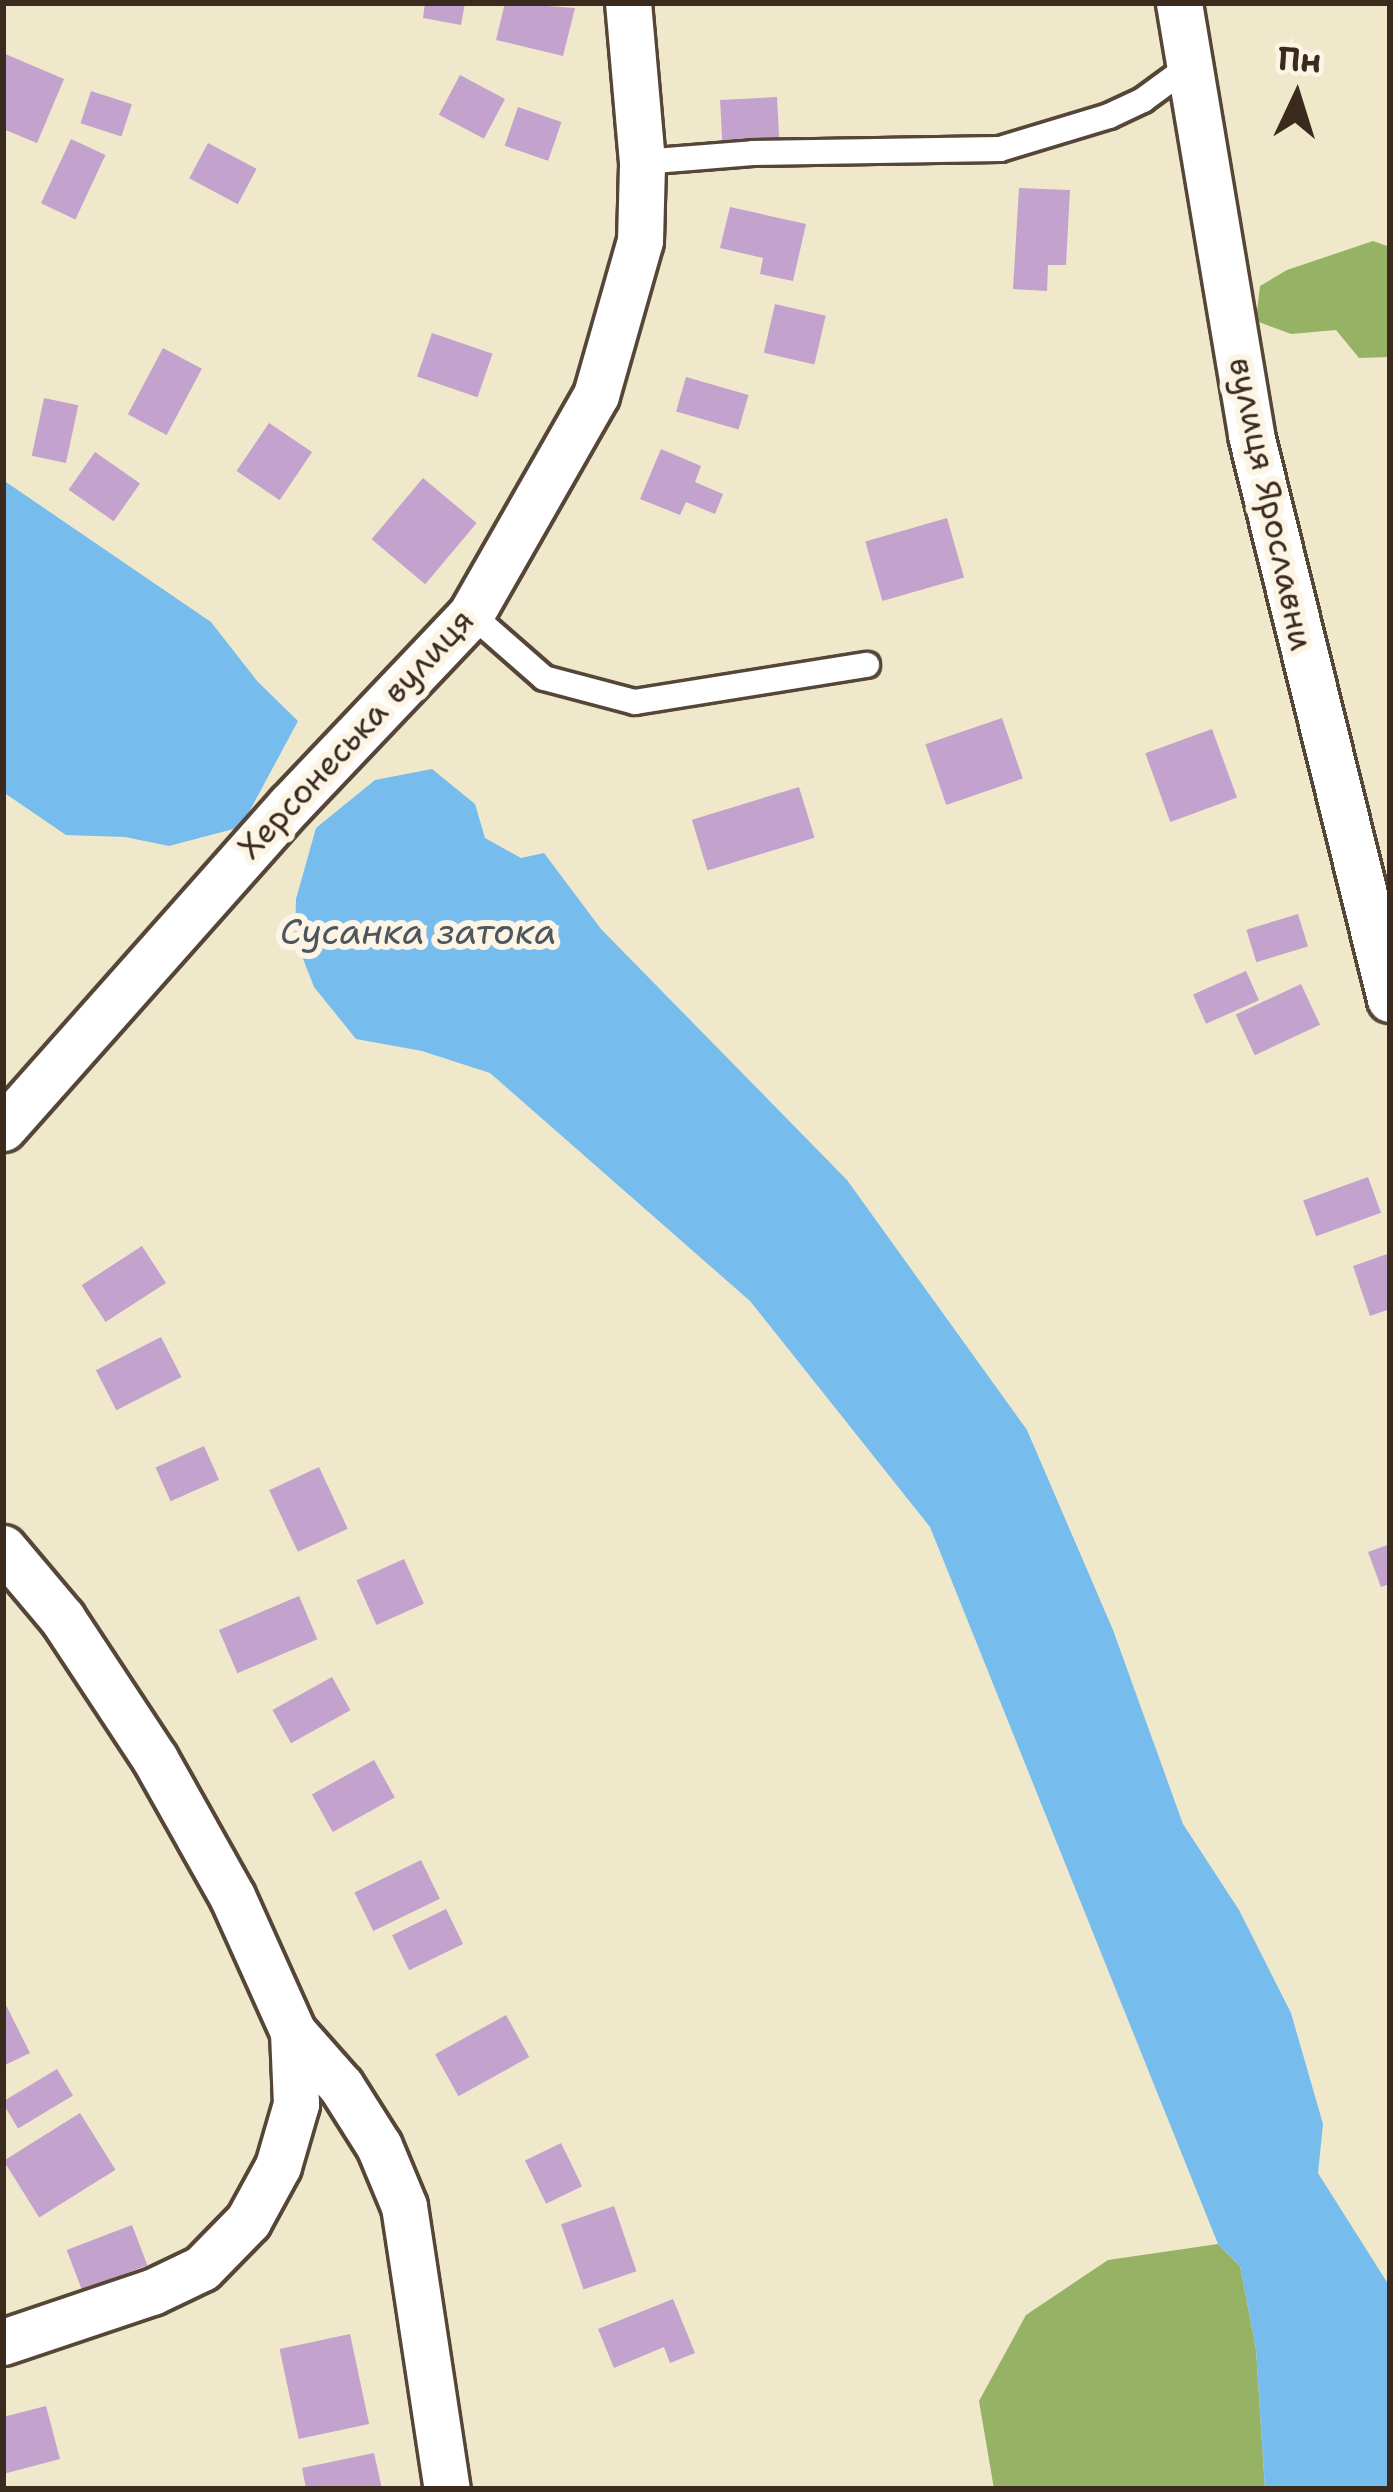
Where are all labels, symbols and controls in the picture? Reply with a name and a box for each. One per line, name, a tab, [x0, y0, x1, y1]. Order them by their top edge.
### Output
north arrow	[1237, 36, 1357, 156]
text: Пн	[1276, 36, 1323, 84]
street label: вулиця Ярославни	[1221, 354, 1321, 654]
street label: Херсонеська вулиця	[230, 601, 482, 867]
water label: Сусанка затока	[280, 910, 556, 954]

